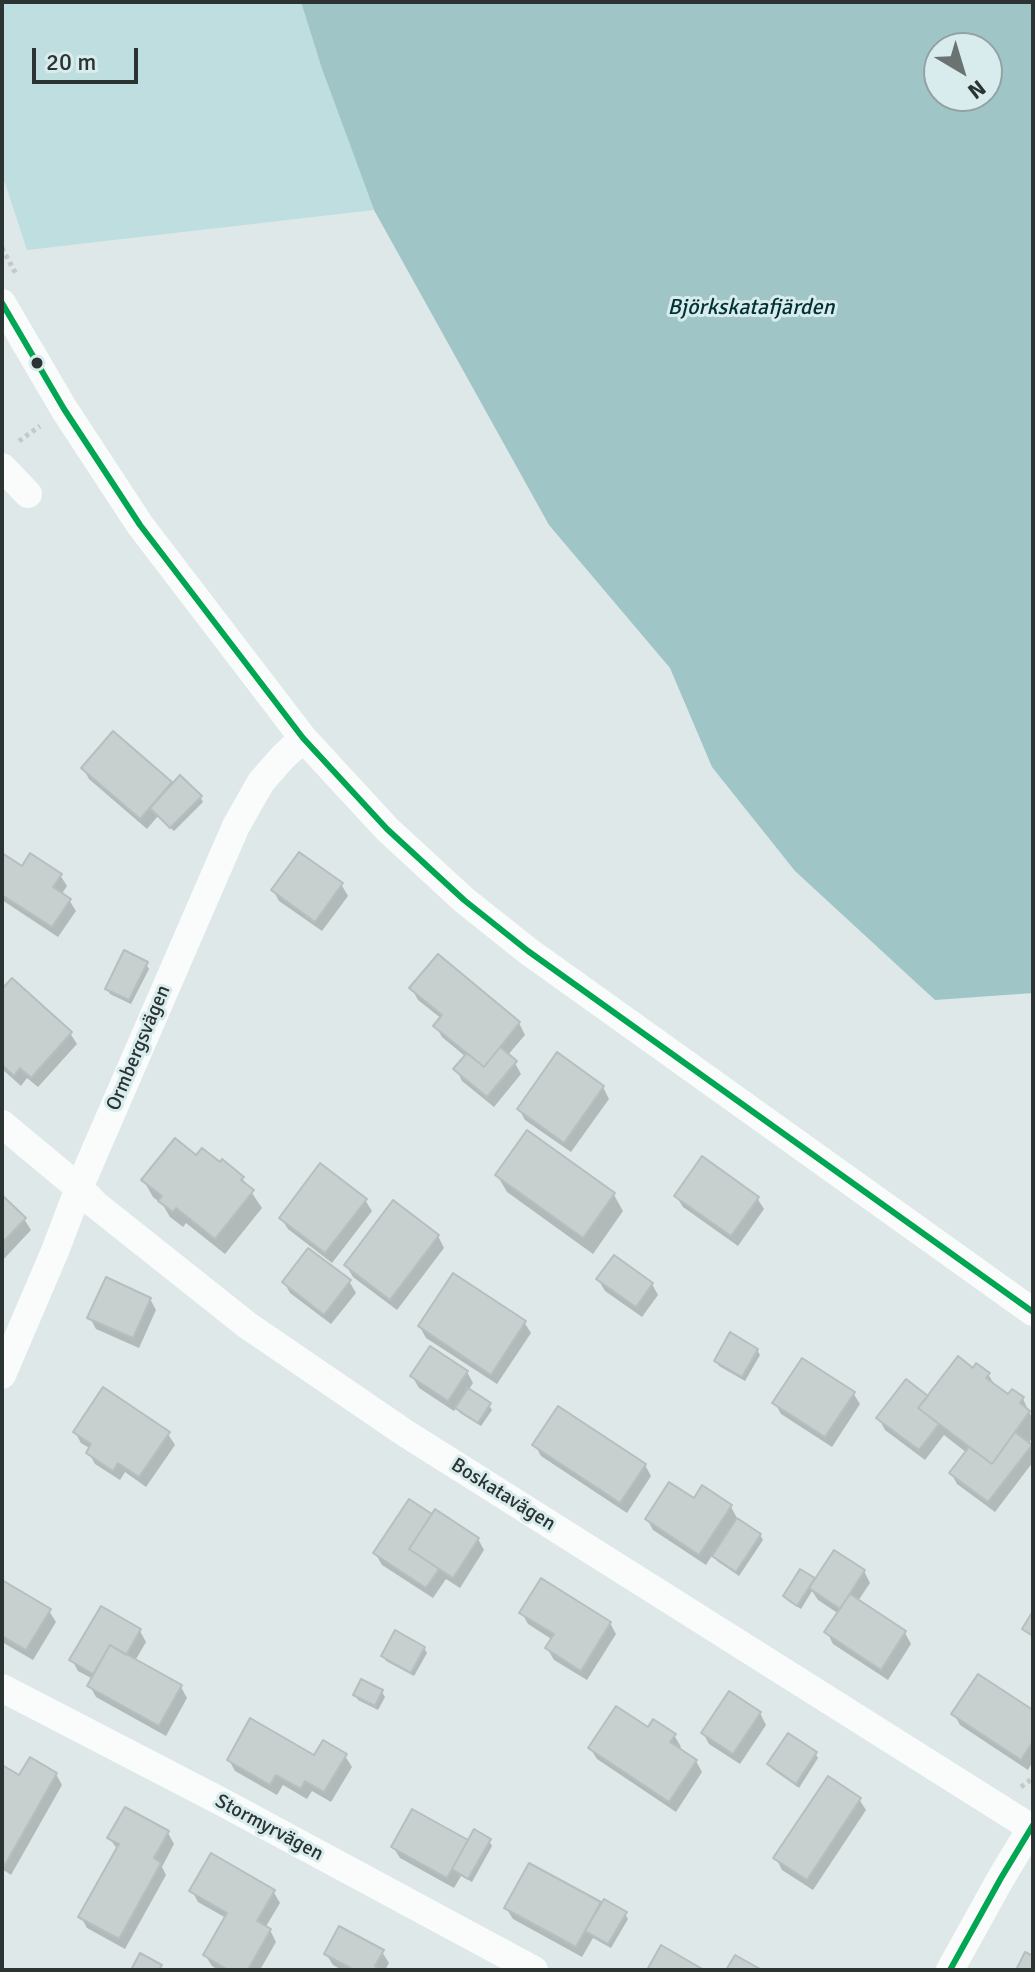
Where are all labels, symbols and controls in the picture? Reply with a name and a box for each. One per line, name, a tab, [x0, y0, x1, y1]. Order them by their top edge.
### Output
scale bar	[36, 32, 142, 82]
north arrow	[923, 32, 1003, 112]
text: 20 m	[46, 47, 96, 77]
text: N	[963, 74, 991, 105]
water label: Björkskatafjärden	[668, 295, 834, 321]
unlabelled marker	[29, 355, 45, 371]
street label: Ormbergsvägen	[102, 982, 176, 1114]
street label: Boskatavägen	[446, 1453, 560, 1537]
street label: Stormyrvägen	[211, 1789, 327, 1867]

